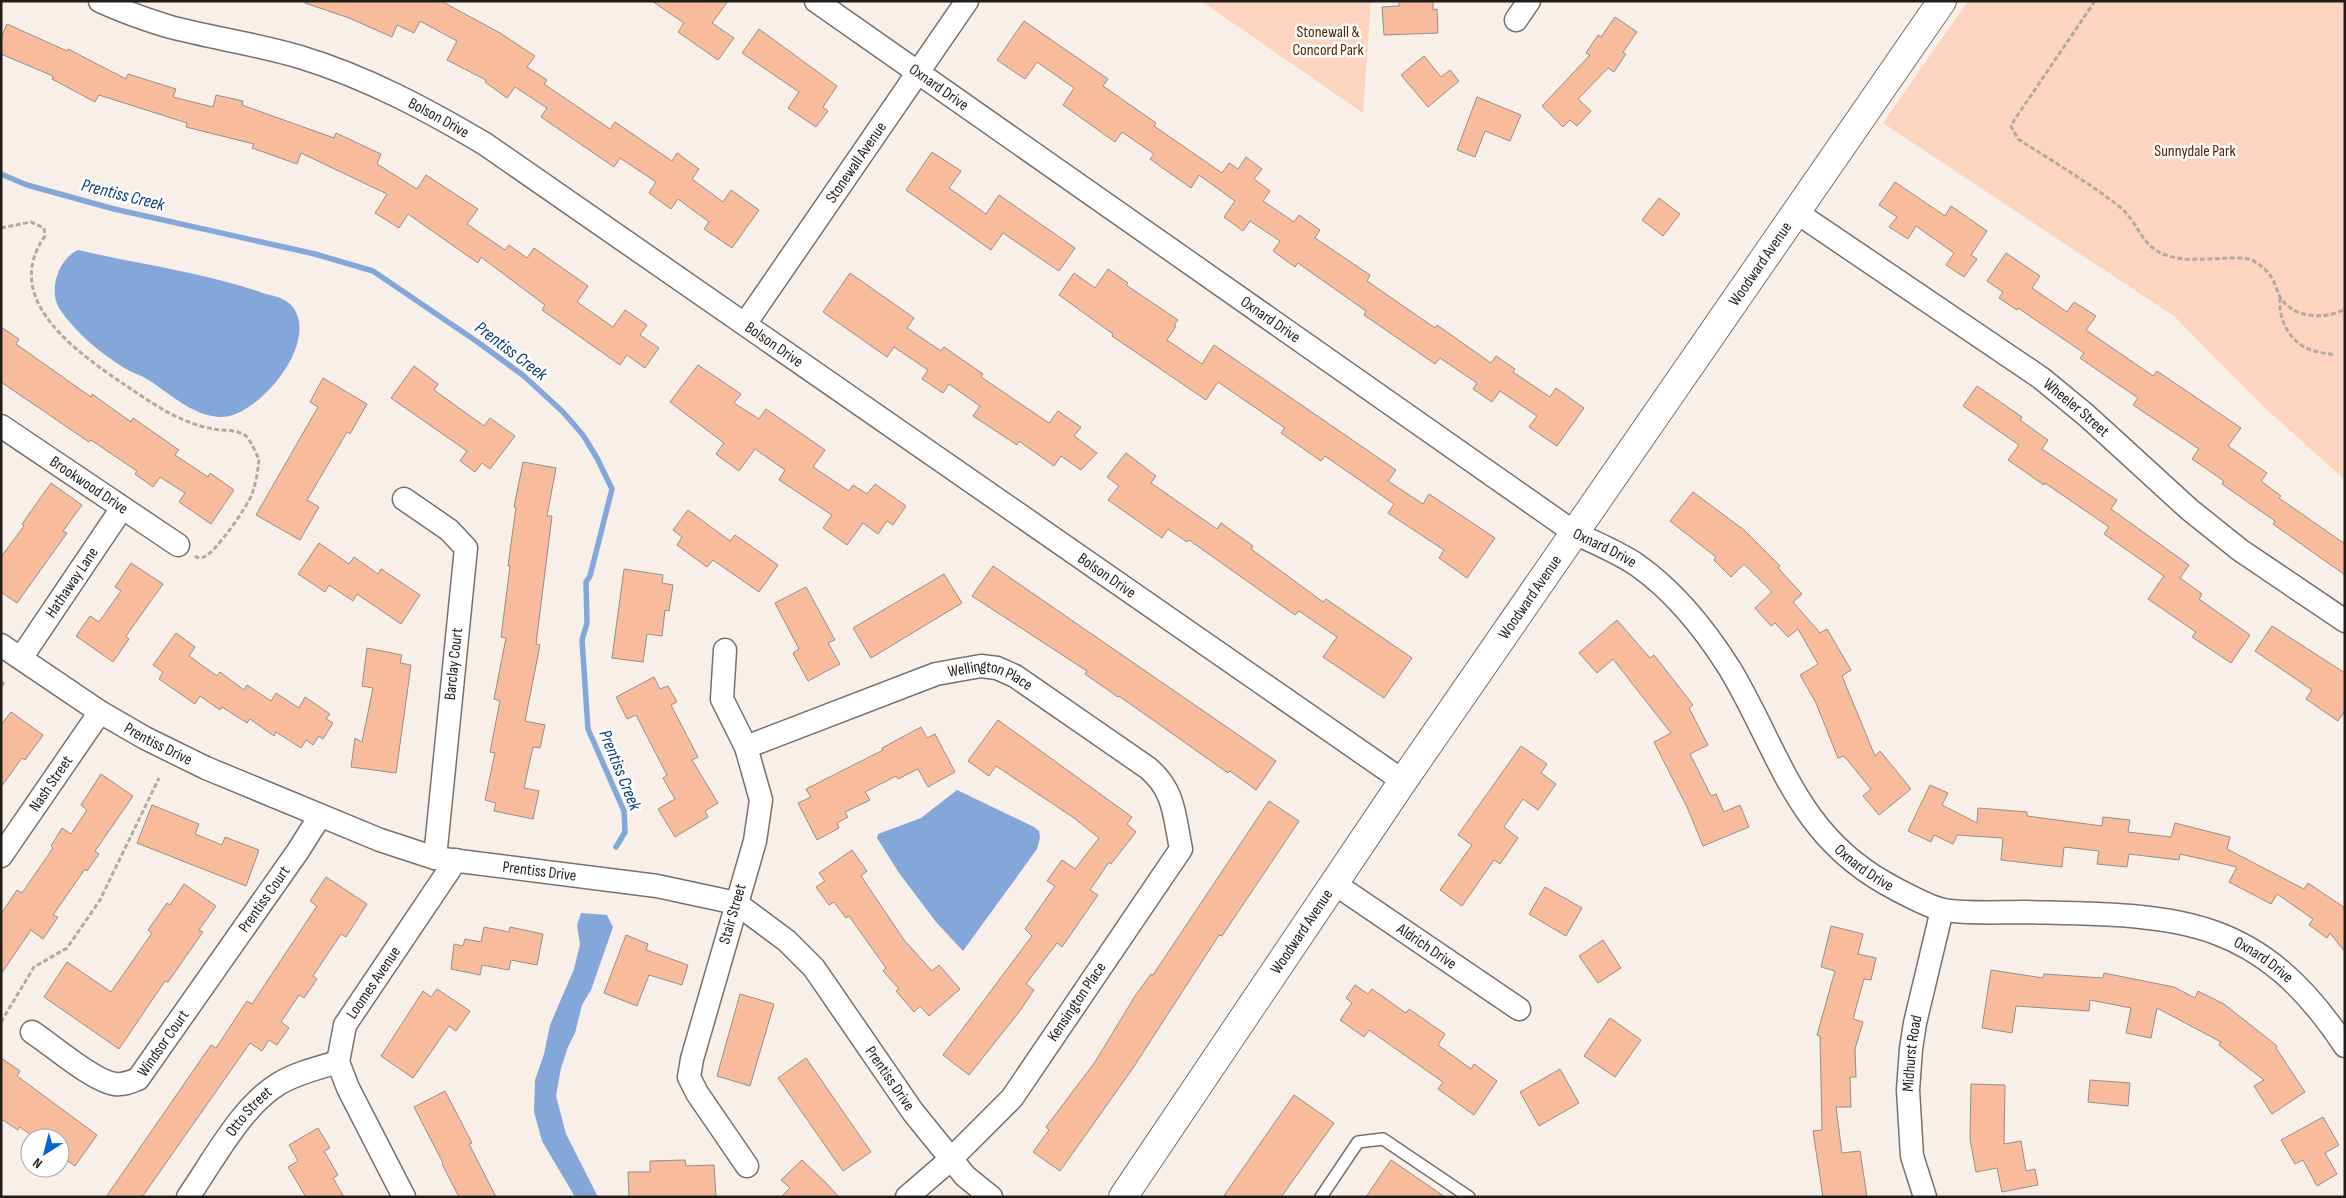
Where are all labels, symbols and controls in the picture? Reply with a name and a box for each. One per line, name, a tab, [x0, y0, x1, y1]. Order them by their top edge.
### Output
park label: Stonewall & Concord Park	[1292, 23, 1364, 60]
street label: Oxnard Drive	[905, 60, 972, 115]
street label: Bolson Drive	[405, 94, 473, 142]
street label: Stonewall Avenue	[822, 118, 891, 207]
park label: Sunnydale Park	[2154, 142, 2236, 161]
water label: Prentiss Creek	[79, 175, 168, 216]
street label: Woodward Avenue	[1725, 218, 1796, 310]
street label: Oxnard Drive	[1237, 292, 1304, 347]
water label: Prentiss Creek	[471, 317, 552, 386]
street label: Bolson Drive	[741, 318, 807, 371]
street label: Wheeler Street	[2039, 374, 2113, 441]
street label: Brookwood Drive	[46, 452, 132, 518]
street label: Oxnard Drive	[1570, 524, 1640, 572]
street label: Hathaway Lane	[41, 544, 102, 621]
street label: Bolson Drive	[1074, 549, 1140, 602]
street label: Woodward Avenue	[1494, 551, 1566, 643]
street label: Barclay Court	[441, 627, 467, 701]
street label: Wellington Place	[946, 656, 1036, 695]
street label: Prentiss Drive	[121, 718, 196, 769]
water label: Prentiss Creek	[594, 727, 646, 814]
street label: Nash Street	[25, 752, 77, 815]
street label: Oxnard Drive	[1830, 840, 1897, 895]
street label: Prentiss Drive	[501, 857, 578, 885]
street label: Prentiss Court	[234, 862, 294, 936]
street label: Stair Street	[715, 882, 751, 946]
street label: Woodward Avenue	[1266, 886, 1337, 977]
street label: Aldrich Drive	[1392, 919, 1460, 973]
street label: Oxnard Drive	[2231, 933, 2297, 987]
street label: Loomes Avenue	[342, 943, 405, 1023]
street label: Kensington Place	[1044, 959, 1110, 1045]
street label: Windsor Court	[133, 1006, 193, 1080]
street label: Midhurst Road	[1898, 1013, 1926, 1092]
street label: Prentiss Drive	[861, 1042, 919, 1114]
street label: Otto Street	[222, 1082, 276, 1140]
north arrow	[20, 1128, 70, 1178]
text: N	[30, 1154, 46, 1172]

